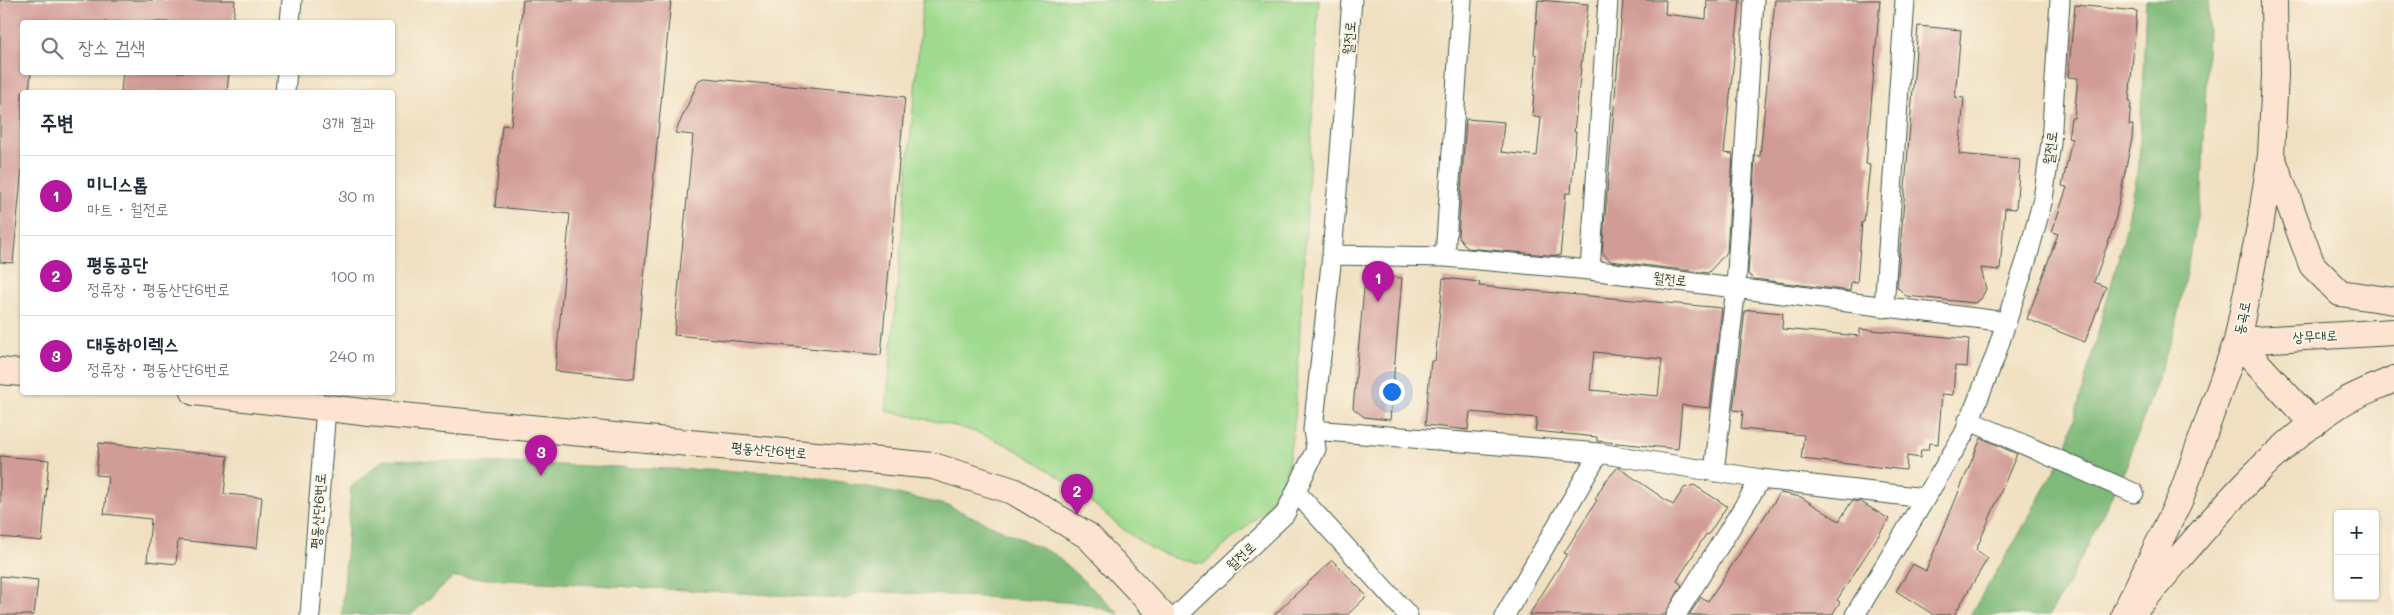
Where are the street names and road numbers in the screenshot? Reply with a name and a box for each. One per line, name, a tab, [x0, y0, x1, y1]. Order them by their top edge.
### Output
street label: 월전로	[1338, 20, 1359, 55]
street label: 월전로	[2038, 130, 2061, 166]
street label: 월전로	[1652, 267, 1688, 290]
street label: 동곡로	[2229, 299, 2254, 336]
street label: 상무대로	[2292, 325, 2338, 346]
street label: 평동산단6번로	[730, 437, 808, 462]
street label: 평동산단6번로	[305, 472, 330, 550]
street label: 월전로	[1222, 537, 1259, 574]

